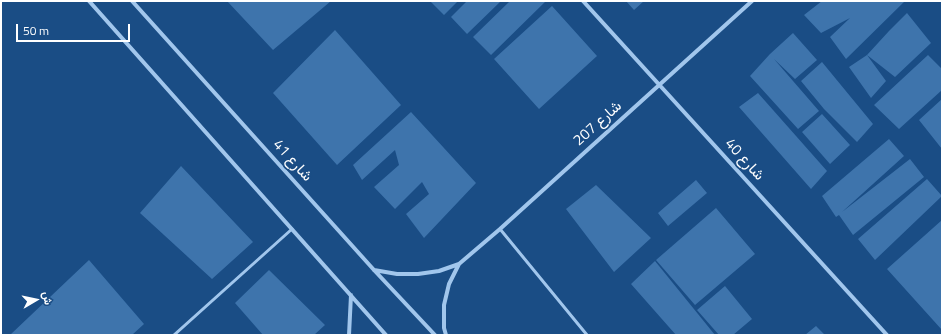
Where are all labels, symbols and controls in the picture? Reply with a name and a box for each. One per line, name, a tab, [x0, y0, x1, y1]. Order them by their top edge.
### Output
scale bar	[18, 16, 132, 42]
text: 50 m	[23, 21, 49, 40]
street label: شارع 207	[570, 98, 626, 150]
street label: شارع 40	[720, 135, 768, 185]
street label: شارع 41	[268, 136, 316, 186]
north arrow	[16, 280, 56, 320]
text: ش	[39, 290, 57, 306]

